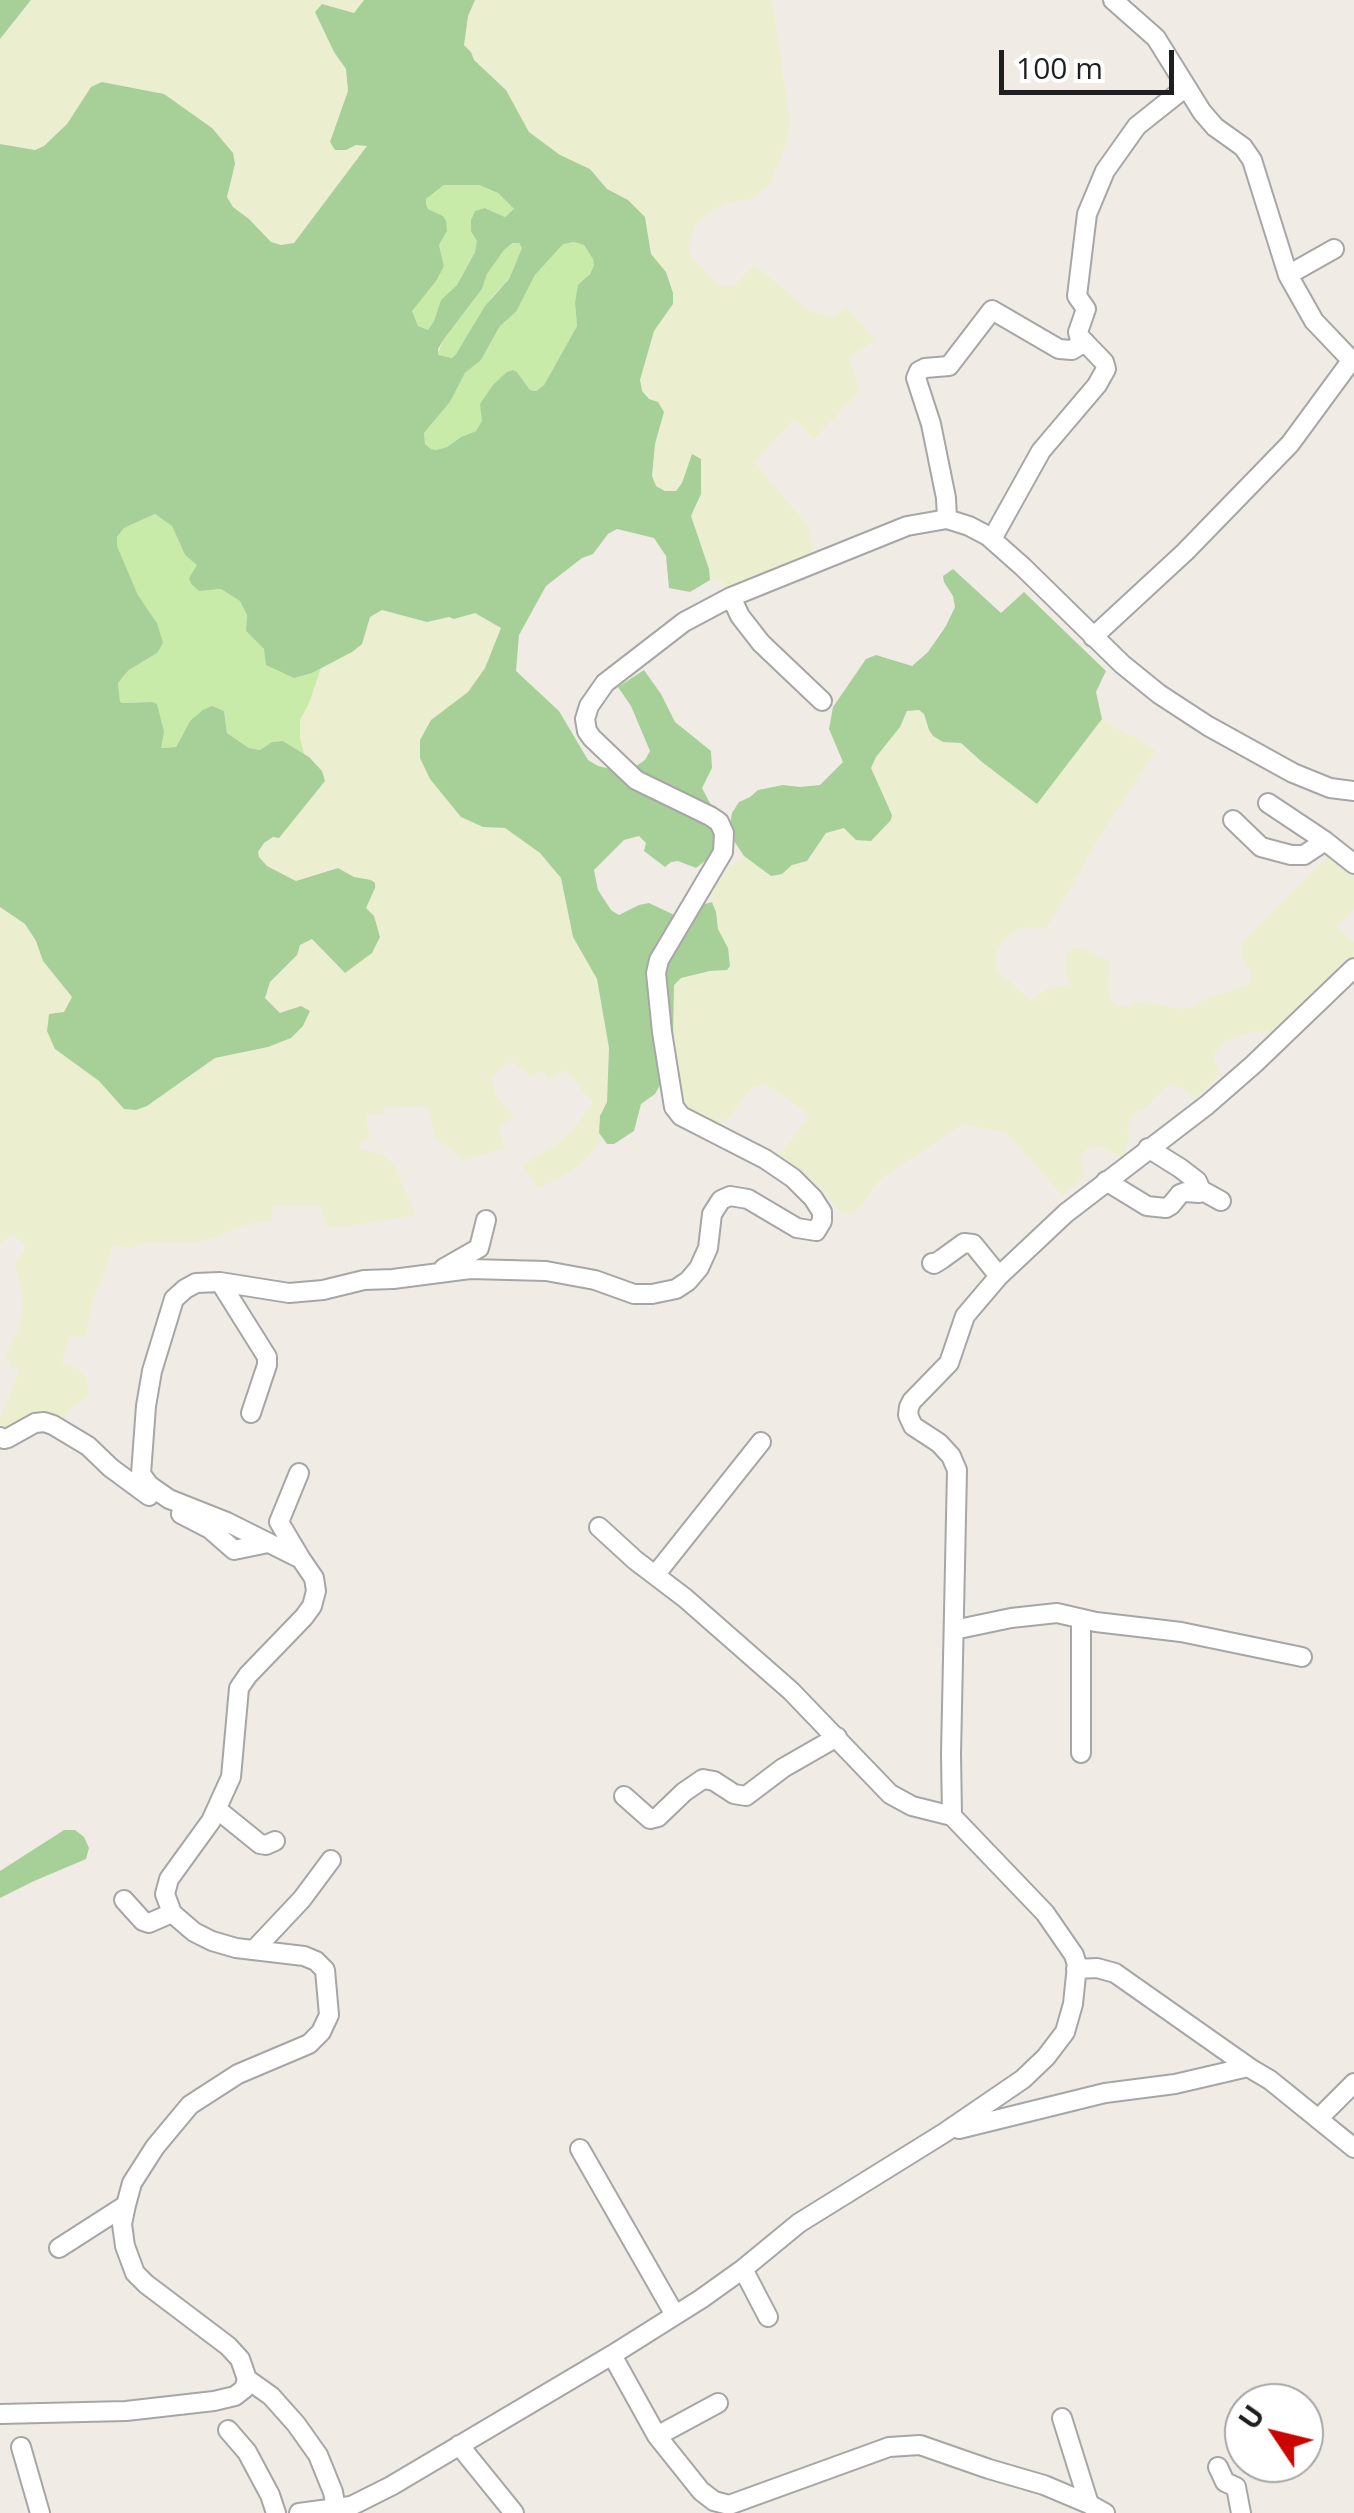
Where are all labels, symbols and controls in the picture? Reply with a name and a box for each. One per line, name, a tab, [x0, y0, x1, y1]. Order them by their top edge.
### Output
scale bar	[1004, 30, 1179, 92]
text: 100 m	[1016, 47, 1103, 88]
north arrow	[1224, 2383, 1324, 2483]
text: U	[1229, 2397, 1273, 2437]

